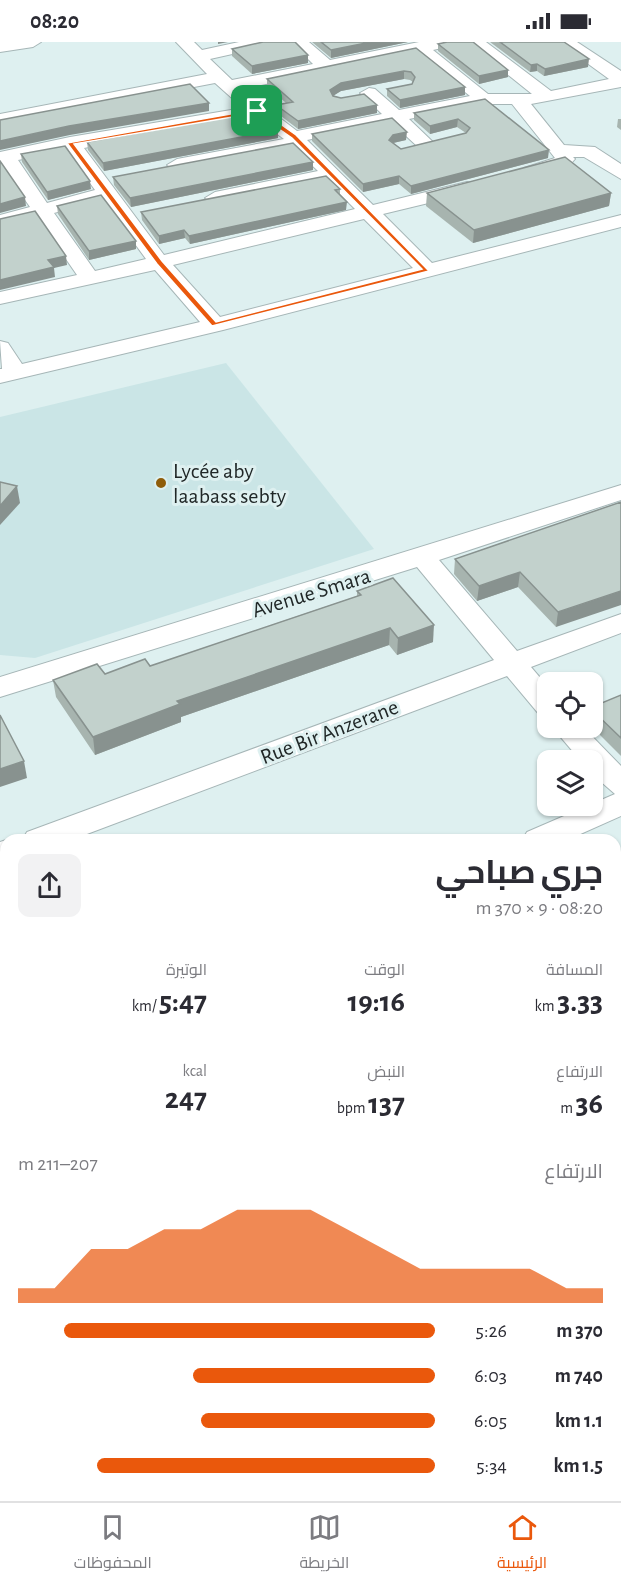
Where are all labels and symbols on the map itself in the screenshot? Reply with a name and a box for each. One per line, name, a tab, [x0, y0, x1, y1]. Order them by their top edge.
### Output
pin	[231, 85, 282, 136]
place label: Lycée aby laabass sebty	[173, 460, 287, 507]
marker: Lycée aby laabass sebty	[154, 476, 168, 490]
street label: Avenue Smara	[249, 565, 373, 621]
street label: Rue Bir Anzerane	[257, 696, 401, 768]

